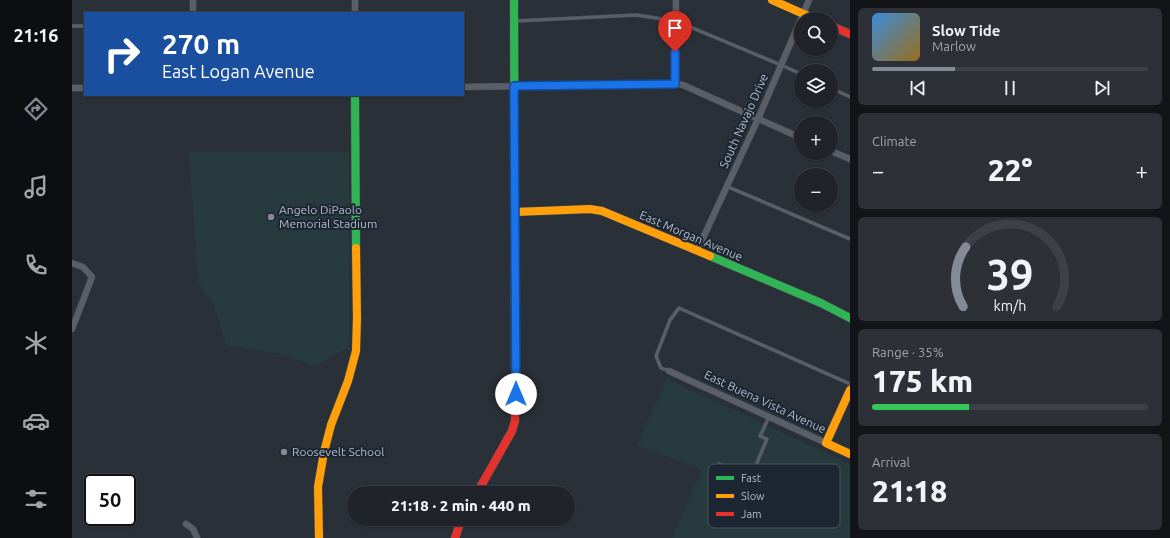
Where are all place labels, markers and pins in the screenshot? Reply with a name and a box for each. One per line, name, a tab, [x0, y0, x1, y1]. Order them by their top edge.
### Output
pin	[658, 11, 692, 52]
place label: Angelo DiPaolo Memorial Stadium	[279, 203, 377, 230]
marker: Angelo DiPaolo Memorial Stadium	[266, 212, 276, 222]
place label: Roosevelt School	[292, 445, 384, 458]
marker: Roosevelt School	[279, 447, 289, 457]

